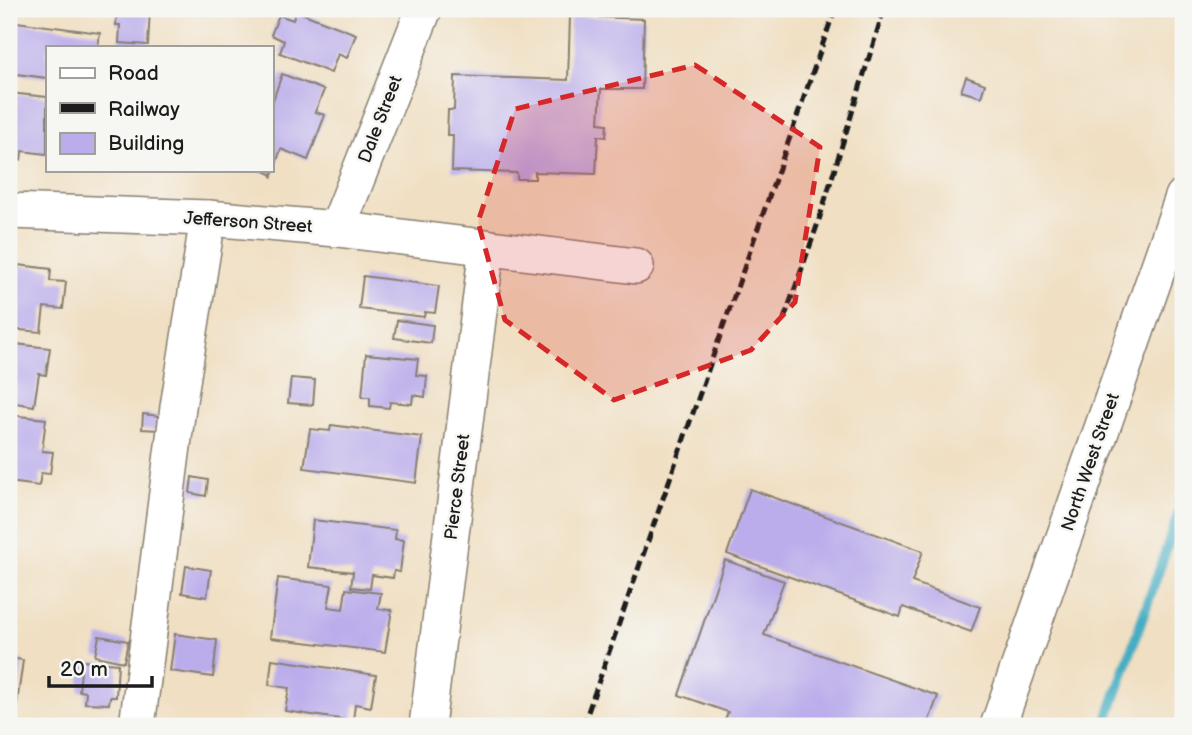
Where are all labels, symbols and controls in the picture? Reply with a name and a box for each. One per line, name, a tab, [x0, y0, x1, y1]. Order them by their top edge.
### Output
legend	[46, 46, 273, 172]
text: Road	[108, 61, 159, 86]
street label: Dale Street	[354, 72, 407, 166]
text: Railway	[108, 97, 180, 122]
text: Building	[108, 131, 184, 156]
street label: Jefferson Street	[183, 208, 314, 238]
street label: North West Street	[1057, 390, 1124, 534]
street label: Pierce Street	[441, 432, 474, 541]
scale bar	[49, 644, 152, 688]
text: 20 m	[60, 657, 108, 682]

